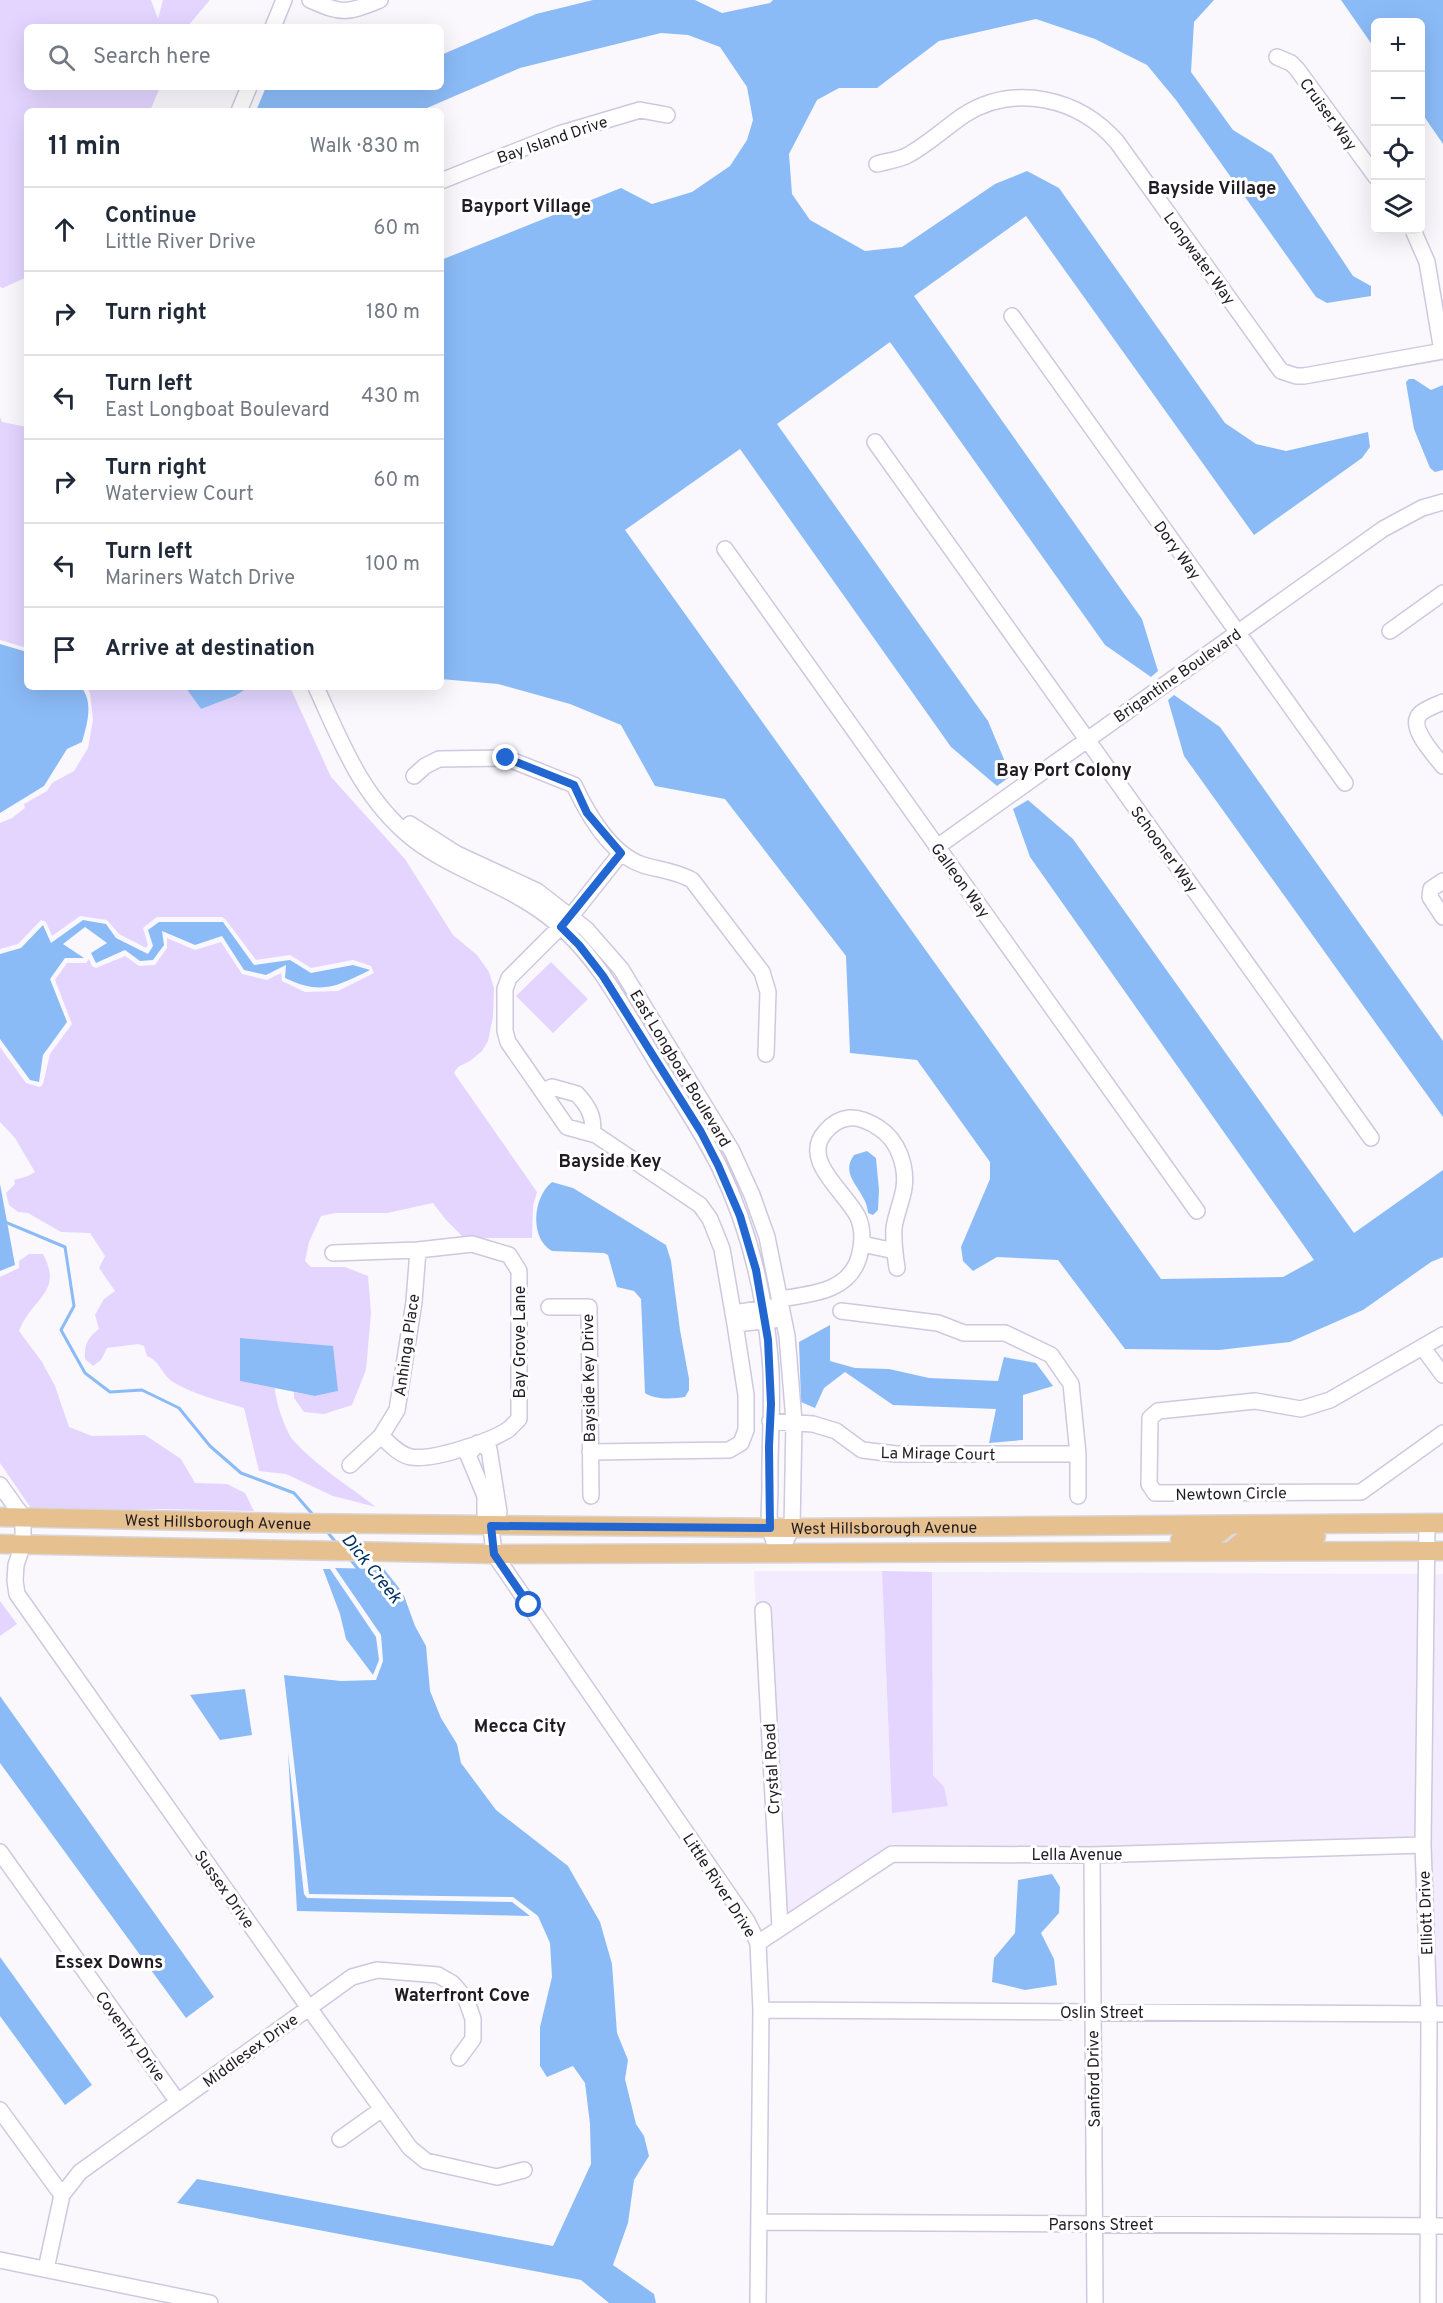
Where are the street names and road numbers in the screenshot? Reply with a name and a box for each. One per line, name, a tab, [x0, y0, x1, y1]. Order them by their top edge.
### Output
street label: Cruiser Way	[1294, 75, 1360, 155]
street label: Bay Island Drive	[495, 113, 611, 169]
street label: Longwater Way	[1158, 209, 1239, 309]
street label: Dory Way	[1148, 518, 1204, 584]
street label: Brigantine Boulevard	[1111, 625, 1246, 728]
street label: Schooner Way	[1125, 803, 1201, 897]
street label: Galleon Way	[925, 840, 993, 923]
street label: East Longboat Boulevard	[624, 987, 734, 1151]
street label: Bay Grove Lane	[511, 1286, 531, 1398]
street label: Anhinga Place	[391, 1293, 425, 1398]
street label: Bayside Key Drive	[579, 1313, 601, 1442]
street label: La Mirage Court	[880, 1444, 996, 1466]
street label: Newtown Circle	[1175, 1484, 1287, 1506]
street label: West Hillsborough Avenue	[124, 1512, 311, 1535]
street label: West Hillsborough Avenue	[791, 1519, 977, 1540]
street label: Crystal Road	[761, 1723, 785, 1815]
street label: Little River Drive	[677, 1830, 760, 1942]
street label: Lella Avenue	[1032, 1846, 1122, 1866]
street label: Sussex Drive	[189, 1847, 258, 1933]
street label: Elliott Drive	[1416, 1870, 1438, 1955]
street label: Coventry Drive	[90, 1988, 169, 2086]
street label: Oslin Street	[1060, 2004, 1144, 2024]
street label: Middlesex Drive	[200, 2010, 303, 2093]
street label: Sanford Drive	[1084, 2030, 1106, 2128]
street label: Parsons Street	[1049, 2216, 1153, 2236]

